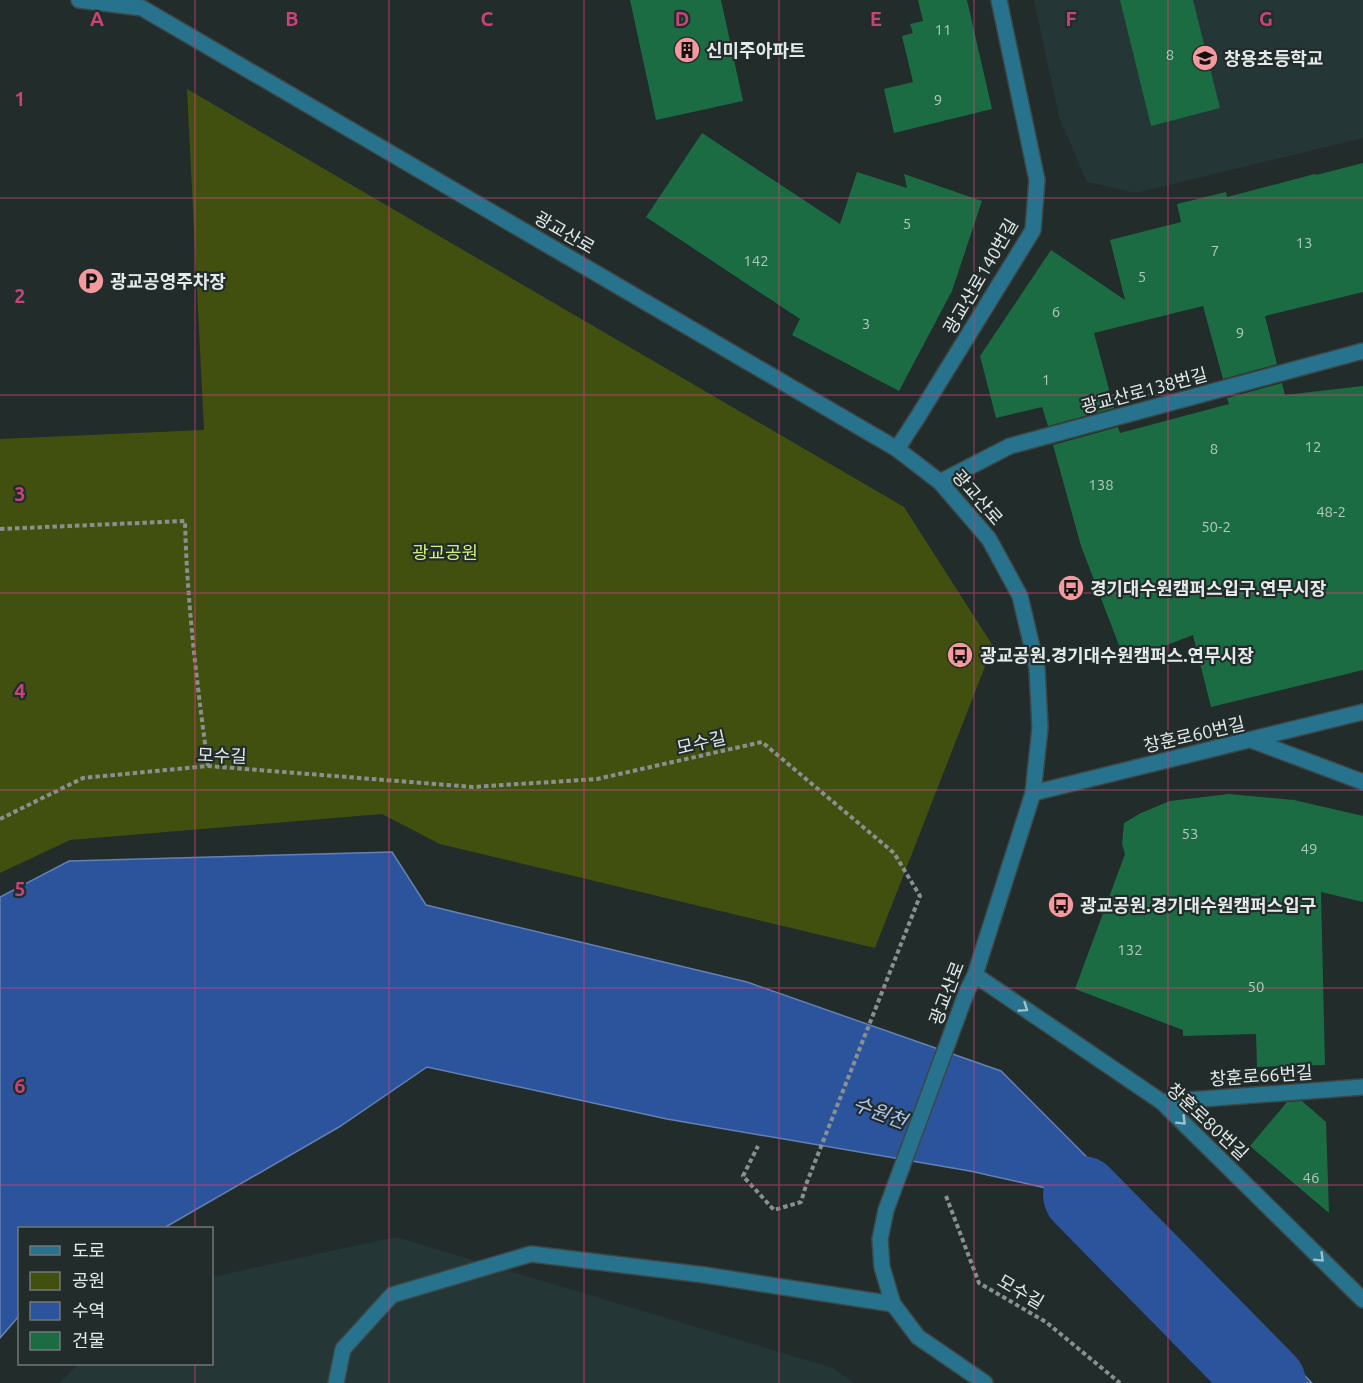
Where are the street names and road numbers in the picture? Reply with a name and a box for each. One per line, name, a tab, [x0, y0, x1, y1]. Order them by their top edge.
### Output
street label: 광교산로	[531, 207, 599, 257]
street label: 광교산로140번길	[939, 215, 1021, 337]
street label: 광교산로138번길	[1079, 364, 1209, 416]
street label: 광교산로	[949, 465, 1007, 529]
street label: 창훈로60번길	[1142, 713, 1246, 755]
street label: 모수길	[675, 727, 727, 757]
street label: 모수길	[197, 744, 247, 766]
street label: 광교산로	[925, 958, 967, 1028]
street label: 창훈로66번길	[1209, 1061, 1313, 1089]
street label: 창훈로80번길	[1163, 1079, 1253, 1163]
street label: 모수길	[994, 1270, 1048, 1312]

